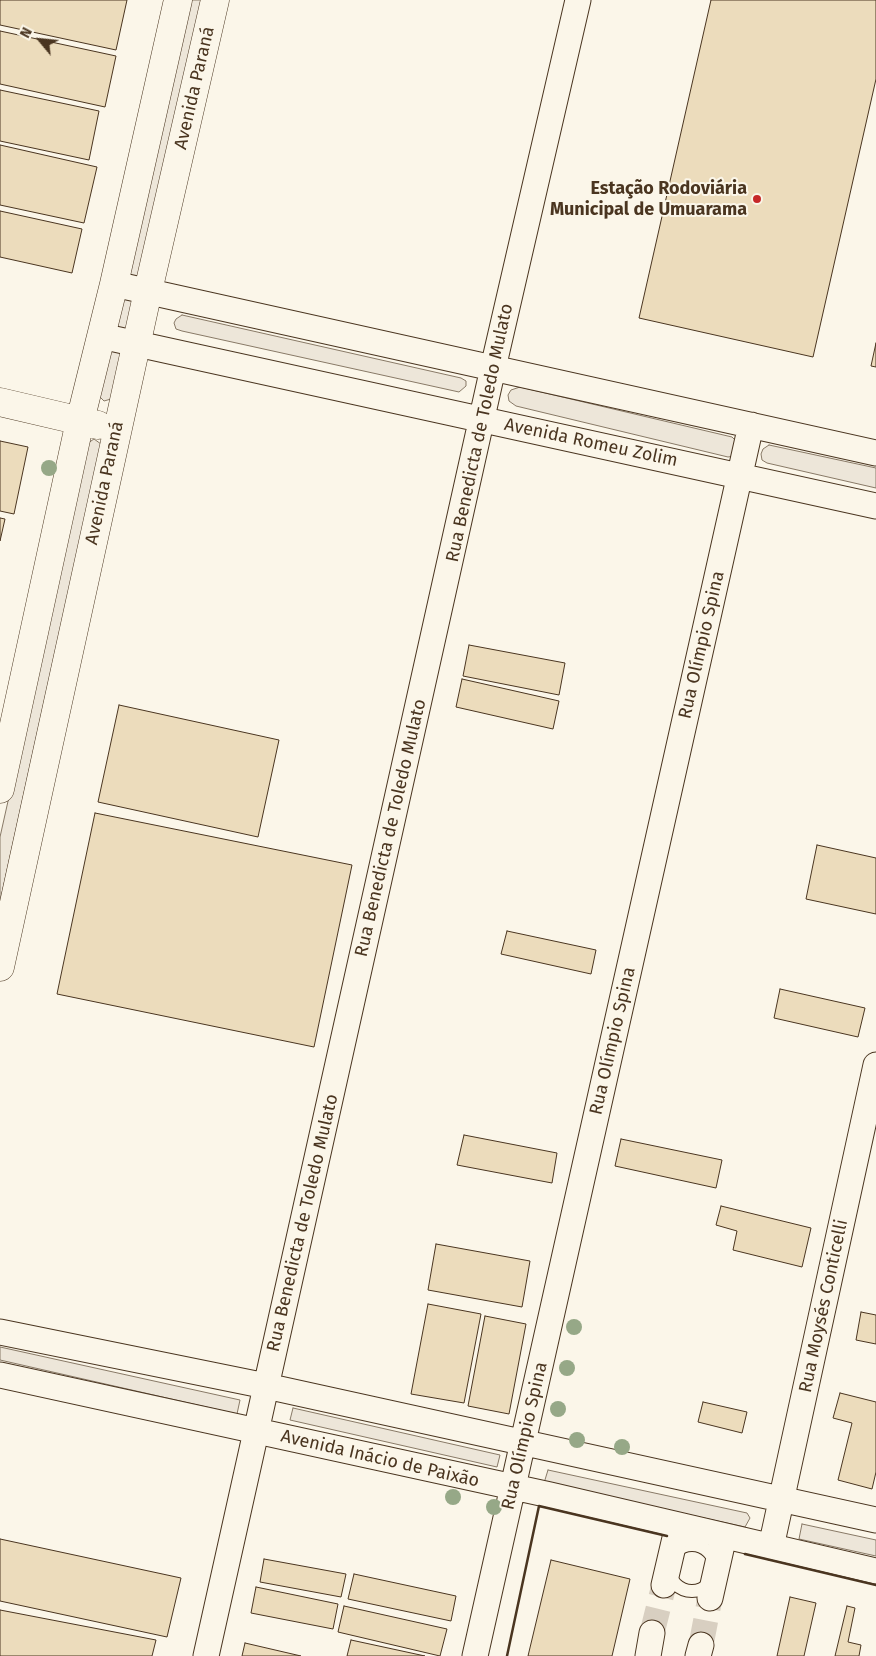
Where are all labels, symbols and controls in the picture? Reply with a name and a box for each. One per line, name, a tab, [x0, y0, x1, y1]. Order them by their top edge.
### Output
north arrow	[15, 15, 65, 65]
street label: Avenida Paraná	[170, 24, 220, 152]
text: N	[17, 25, 36, 41]
place label: Estação Rodoviária Municipal de Umuarama	[550, 178, 747, 220]
marker: Estação Rodoviária Municipal de Umuarama	[751, 193, 763, 205]
street label: Rua Benedicta de Toledo Mulato	[442, 302, 518, 564]
street label: Avenida Romeu Zolim	[502, 414, 680, 472]
street label: Avenida Paraná	[81, 419, 129, 547]
street label: Rua Olímpio Spina	[674, 569, 730, 721]
street label: Rua Benedicta de Toledo Mulato	[351, 697, 431, 959]
street label: Rua Olímpio Spina	[585, 965, 641, 1117]
street label: Rua Benedicta de Toledo Mulato	[263, 1092, 343, 1354]
street label: Rua Moysés Conticelli	[795, 1217, 853, 1395]
street label: Rua Olímpio Spina	[497, 1360, 553, 1512]
street label: Avenida Inácio de Paixão	[279, 1426, 481, 1492]

